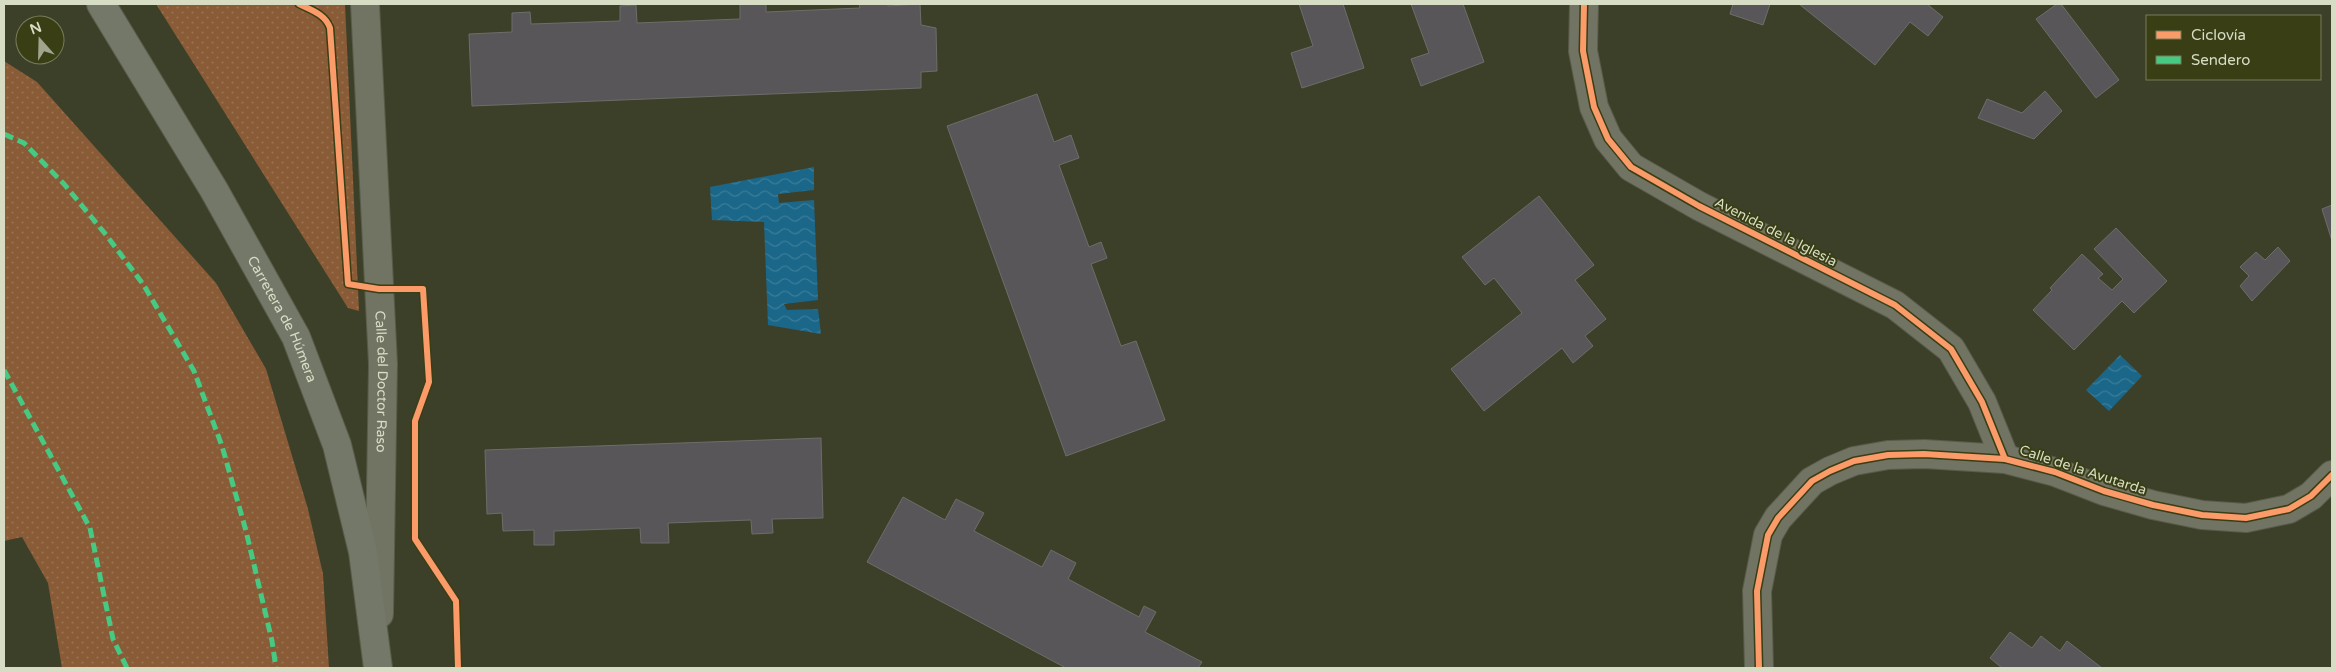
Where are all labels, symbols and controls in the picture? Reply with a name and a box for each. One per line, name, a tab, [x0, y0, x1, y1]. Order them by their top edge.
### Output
north arrow	[15, 15, 65, 65]
legend	[2146, 15, 2321, 80]
text: N	[28, 18, 44, 38]
text: Ciclovía	[2191, 26, 2246, 44]
text: Sendero	[2191, 51, 2250, 69]
street label: Avenida de la Iglesia	[1712, 194, 1840, 270]
street label: Carretera de Húmera	[244, 253, 321, 385]
street label: Calle del Doctor Raso	[372, 310, 392, 453]
street label: Calle de la Avutarda	[2017, 441, 2149, 499]

